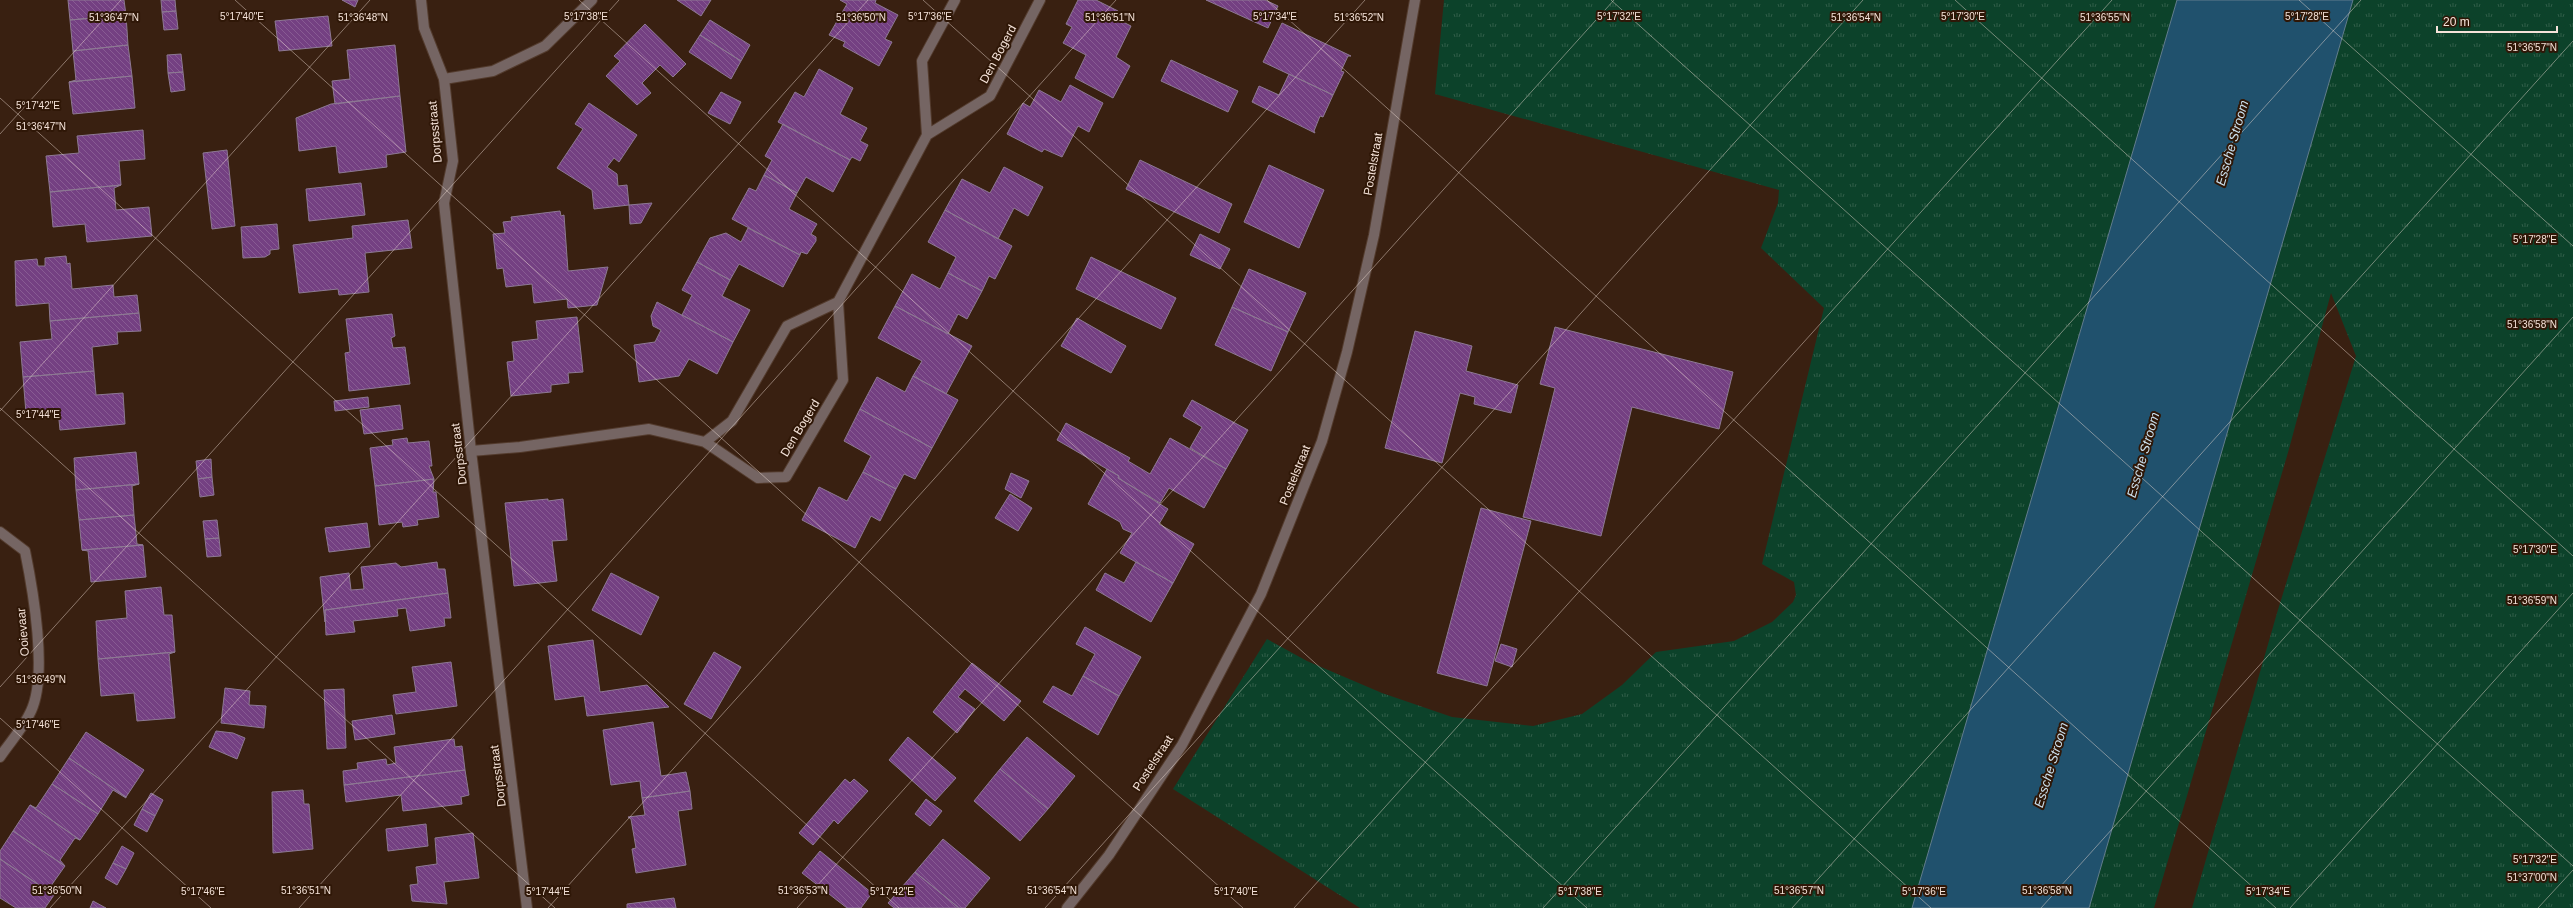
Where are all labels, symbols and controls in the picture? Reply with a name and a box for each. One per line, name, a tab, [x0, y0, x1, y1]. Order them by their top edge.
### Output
scale bar	[2437, 8, 2557, 34]
text: 5°17'40"E	[220, 11, 264, 22]
text: 5°17'38"E	[564, 11, 608, 22]
text: 5°17'36"E	[908, 11, 952, 22]
text: 5°17'34"E	[1253, 11, 1297, 22]
text: 5°17'32"E	[1597, 11, 1641, 22]
text: 5°17'30"E	[1941, 11, 1985, 22]
text: 5°17'28"E	[2285, 11, 2329, 22]
text: 51°36'47"N	[89, 12, 139, 23]
text: 51°36'48"N	[338, 12, 388, 23]
text: 51°36'50"N	[836, 12, 886, 23]
text: 51°36'51"N	[1085, 12, 1135, 23]
text: 51°36'52"N	[1334, 12, 1384, 23]
text: 51°36'54"N	[1831, 12, 1881, 23]
text: 51°36'55"N	[2080, 12, 2130, 23]
text: 20 m	[2443, 15, 2470, 29]
street label: Den Bogerd	[977, 22, 1019, 86]
text: 51°36'57"N	[2507, 42, 2557, 53]
water label: Essche Stroom	[2213, 98, 2251, 187]
text: 5°17'42"E	[16, 100, 60, 111]
street label: Dorpsstraat	[425, 100, 445, 164]
text: 51°36'47"N	[16, 121, 66, 132]
street label: Postelstraat	[1361, 131, 1386, 196]
text: 5°17'28"E	[2513, 234, 2557, 245]
text: 51°36'58"N	[2507, 319, 2557, 330]
street label: Den Bogerd	[778, 397, 822, 459]
text: 5°17'44"E	[16, 409, 60, 420]
water label: Essche Stroom	[2124, 410, 2162, 499]
street label: Dorpsstraat	[448, 422, 470, 486]
street label: Postelstraat	[1277, 442, 1314, 507]
text: 5°17'30"E	[2513, 544, 2557, 555]
text: 51°36'59"N	[2507, 595, 2557, 606]
street label: Ooievaar	[14, 607, 32, 657]
text: 51°36'49"N	[16, 674, 66, 685]
text: 5°17'46"E	[16, 719, 60, 730]
water label: Essche Stroom	[2031, 721, 2071, 809]
street label: Postelstraat	[1130, 732, 1176, 793]
street label: Dorpsstraat	[487, 744, 509, 808]
text: 5°17'32"E	[2513, 854, 2557, 865]
text: 51°37'00"N	[2507, 872, 2557, 883]
text: 51°36'50"N	[32, 885, 82, 896]
text: 51°36'51"N	[281, 885, 331, 896]
text: 51°36'53"N	[778, 885, 828, 896]
text: 51°36'54"N	[1027, 885, 1077, 896]
text: 51°36'57"N	[1774, 885, 1824, 896]
text: 51°36'58"N	[2022, 885, 2072, 896]
text: 5°17'46"E	[181, 886, 225, 897]
text: 5°17'44"E	[526, 886, 570, 897]
text: 5°17'42"E	[870, 886, 914, 897]
text: 5°17'40"E	[1214, 886, 1258, 897]
text: 5°17'38"E	[1558, 886, 1602, 897]
text: 5°17'36"E	[1902, 886, 1946, 897]
text: 5°17'34"E	[2246, 886, 2290, 897]

